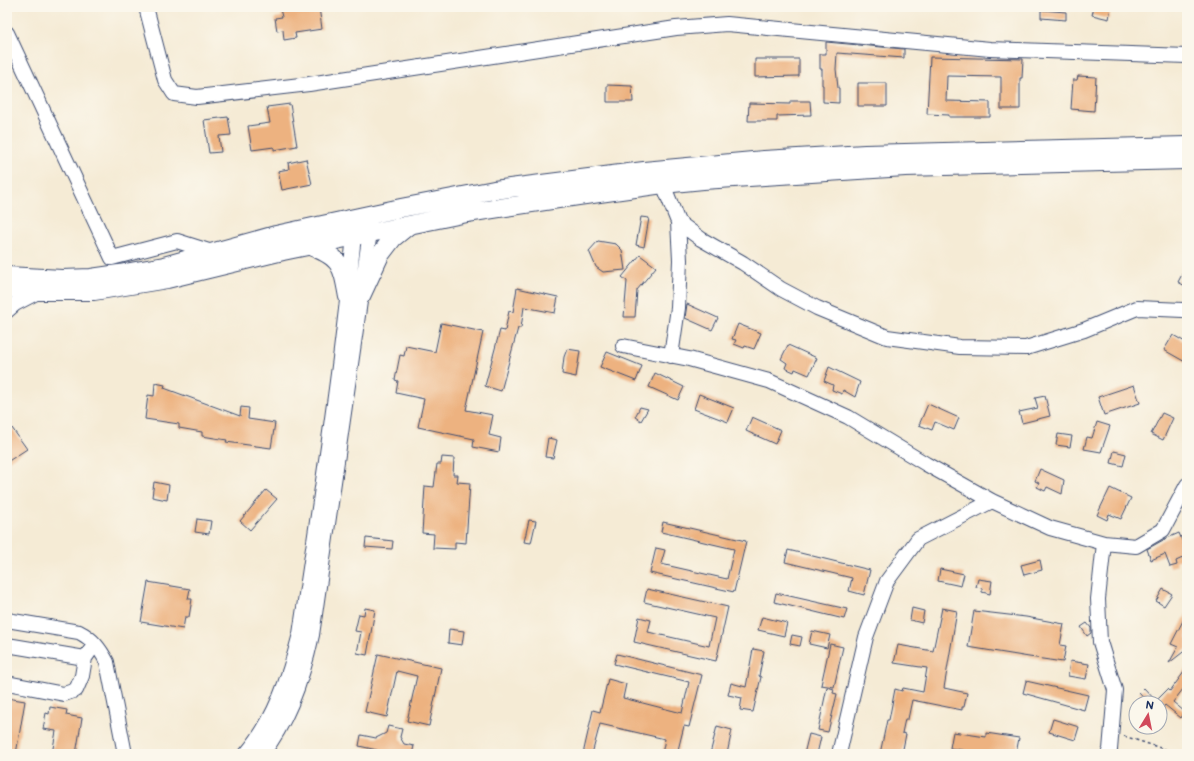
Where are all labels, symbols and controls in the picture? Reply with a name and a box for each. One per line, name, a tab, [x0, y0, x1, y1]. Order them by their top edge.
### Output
north arrow	[1128, 695, 1168, 735]
text: N	[1144, 699, 1155, 713]

